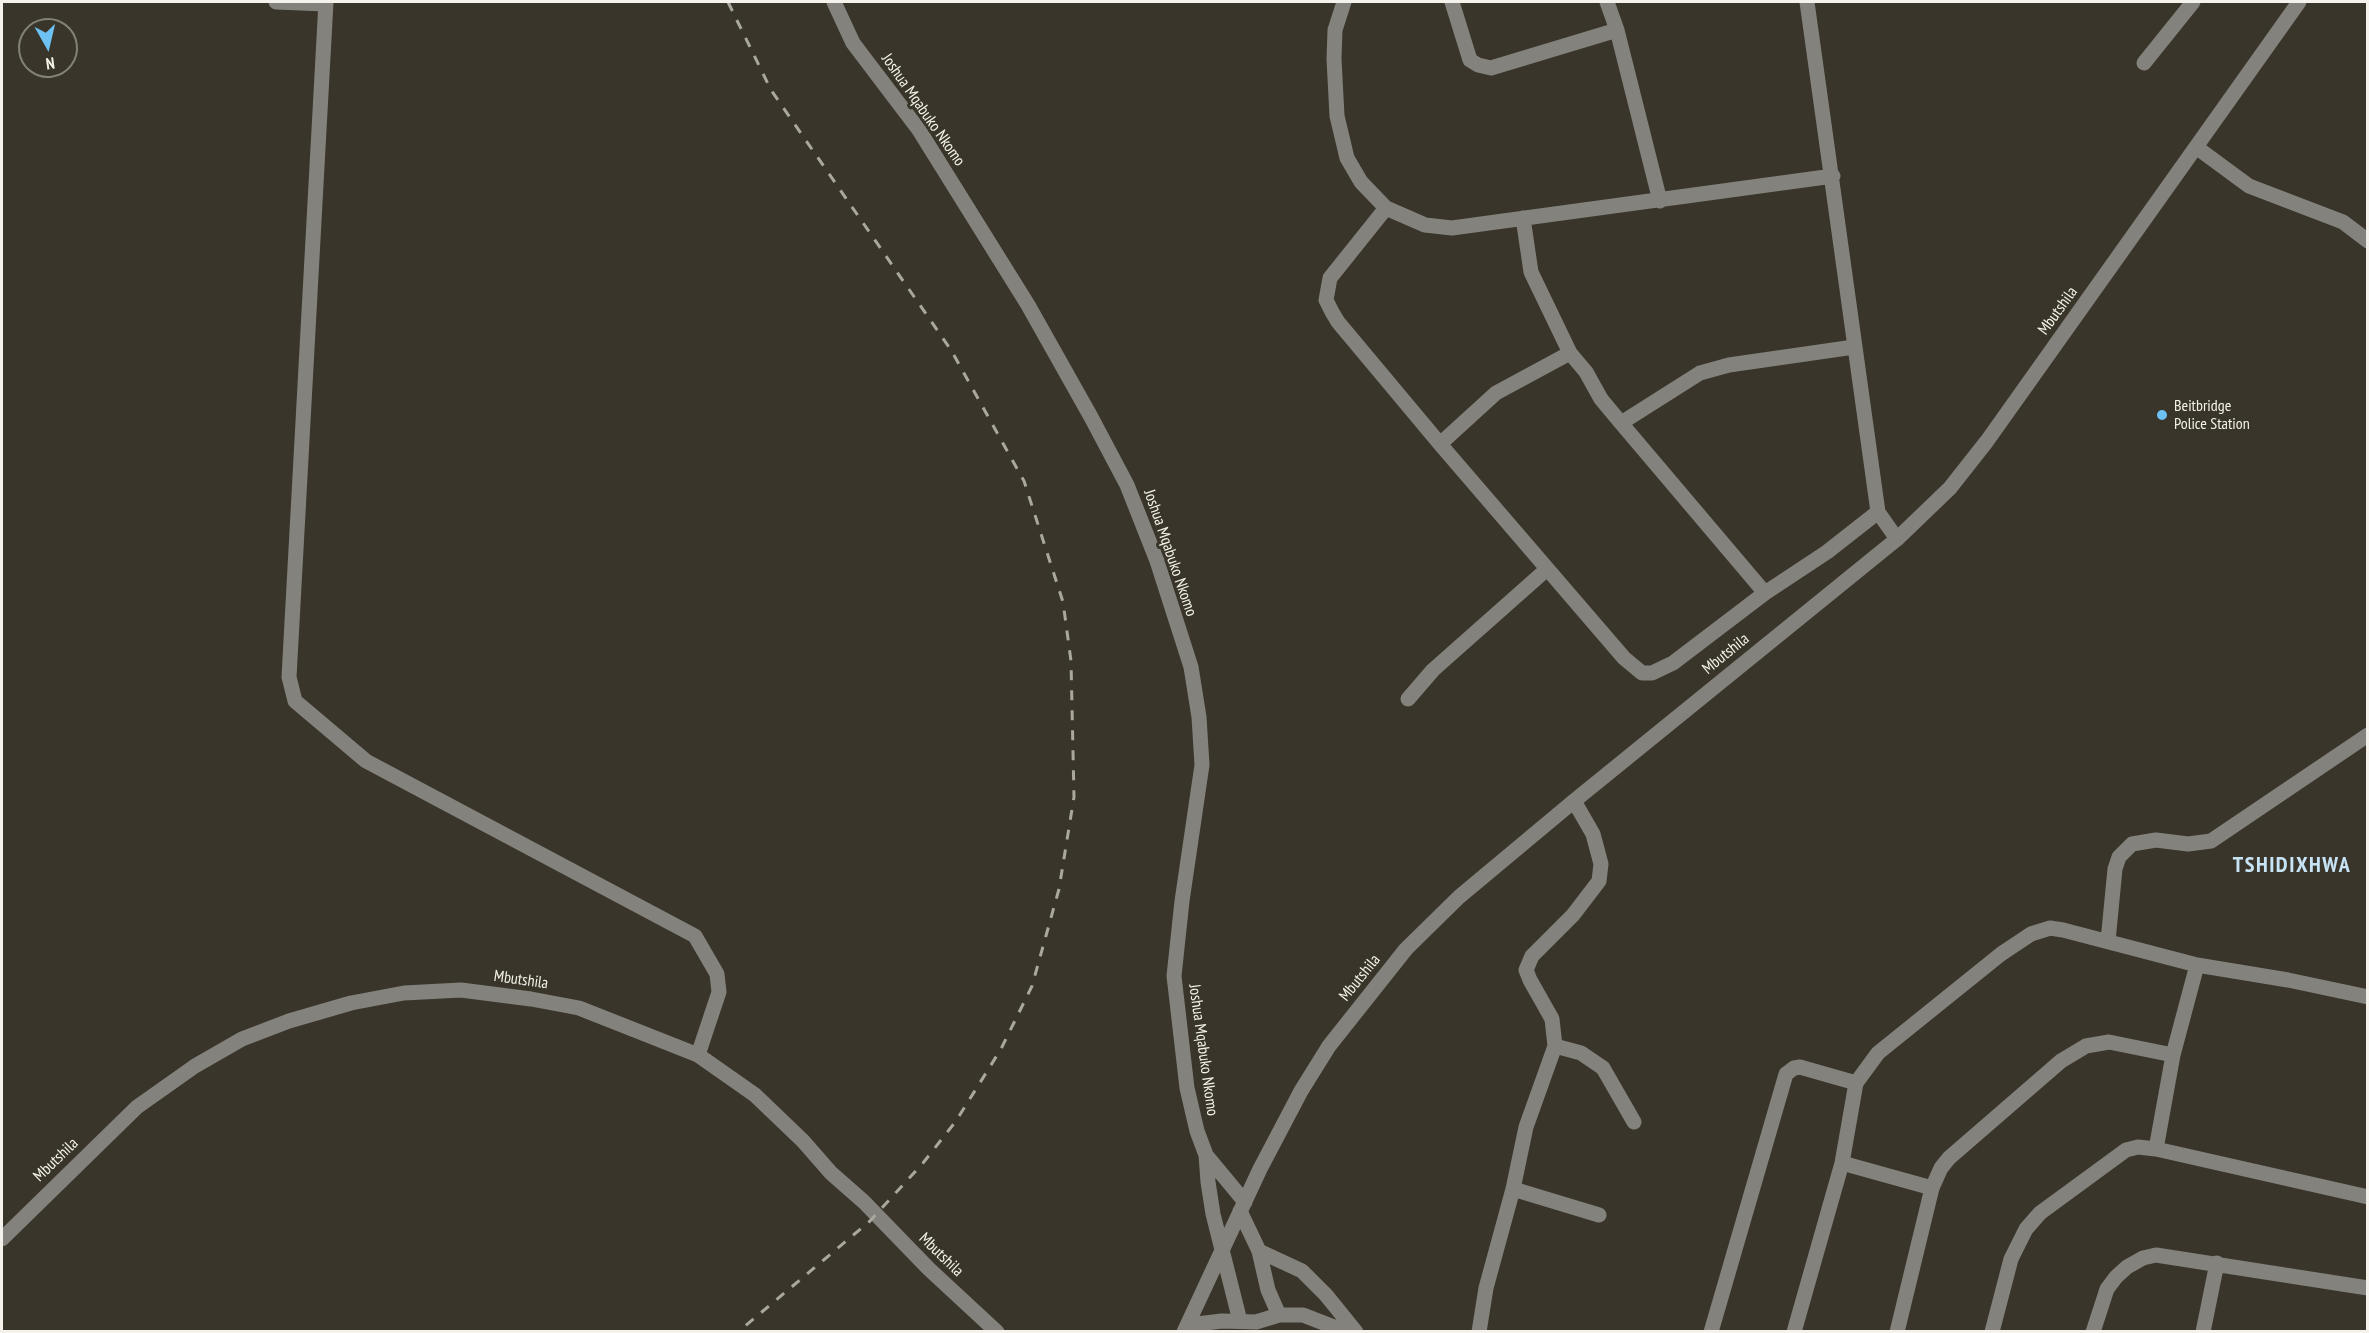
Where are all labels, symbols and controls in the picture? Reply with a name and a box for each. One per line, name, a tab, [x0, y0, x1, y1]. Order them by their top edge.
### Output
north arrow	[18, 18, 78, 78]
street label: Joshua Mqabuko Nkomo	[877, 50, 969, 170]
text: N	[45, 53, 56, 74]
street label: Mbutshila	[2034, 283, 2082, 339]
place label: Beitbridge Police Station	[2174, 396, 2250, 434]
marker: Beitbridge Police Station	[2155, 408, 2169, 422]
street label: Joshua Mqabuko Nkomo	[1139, 487, 1201, 619]
street label: Mbutshila	[1699, 629, 1753, 679]
district label: TSHIDIXHWA	[2233, 853, 2351, 879]
street label: Mbutshila	[1335, 951, 1385, 1005]
street label: Mbutshila	[493, 967, 549, 993]
street label: Joshua Mqabuko Nkomo	[1184, 983, 1222, 1117]
street label: Mbutshila	[30, 1134, 82, 1186]
street label: Mbutshila	[915, 1229, 967, 1281]

